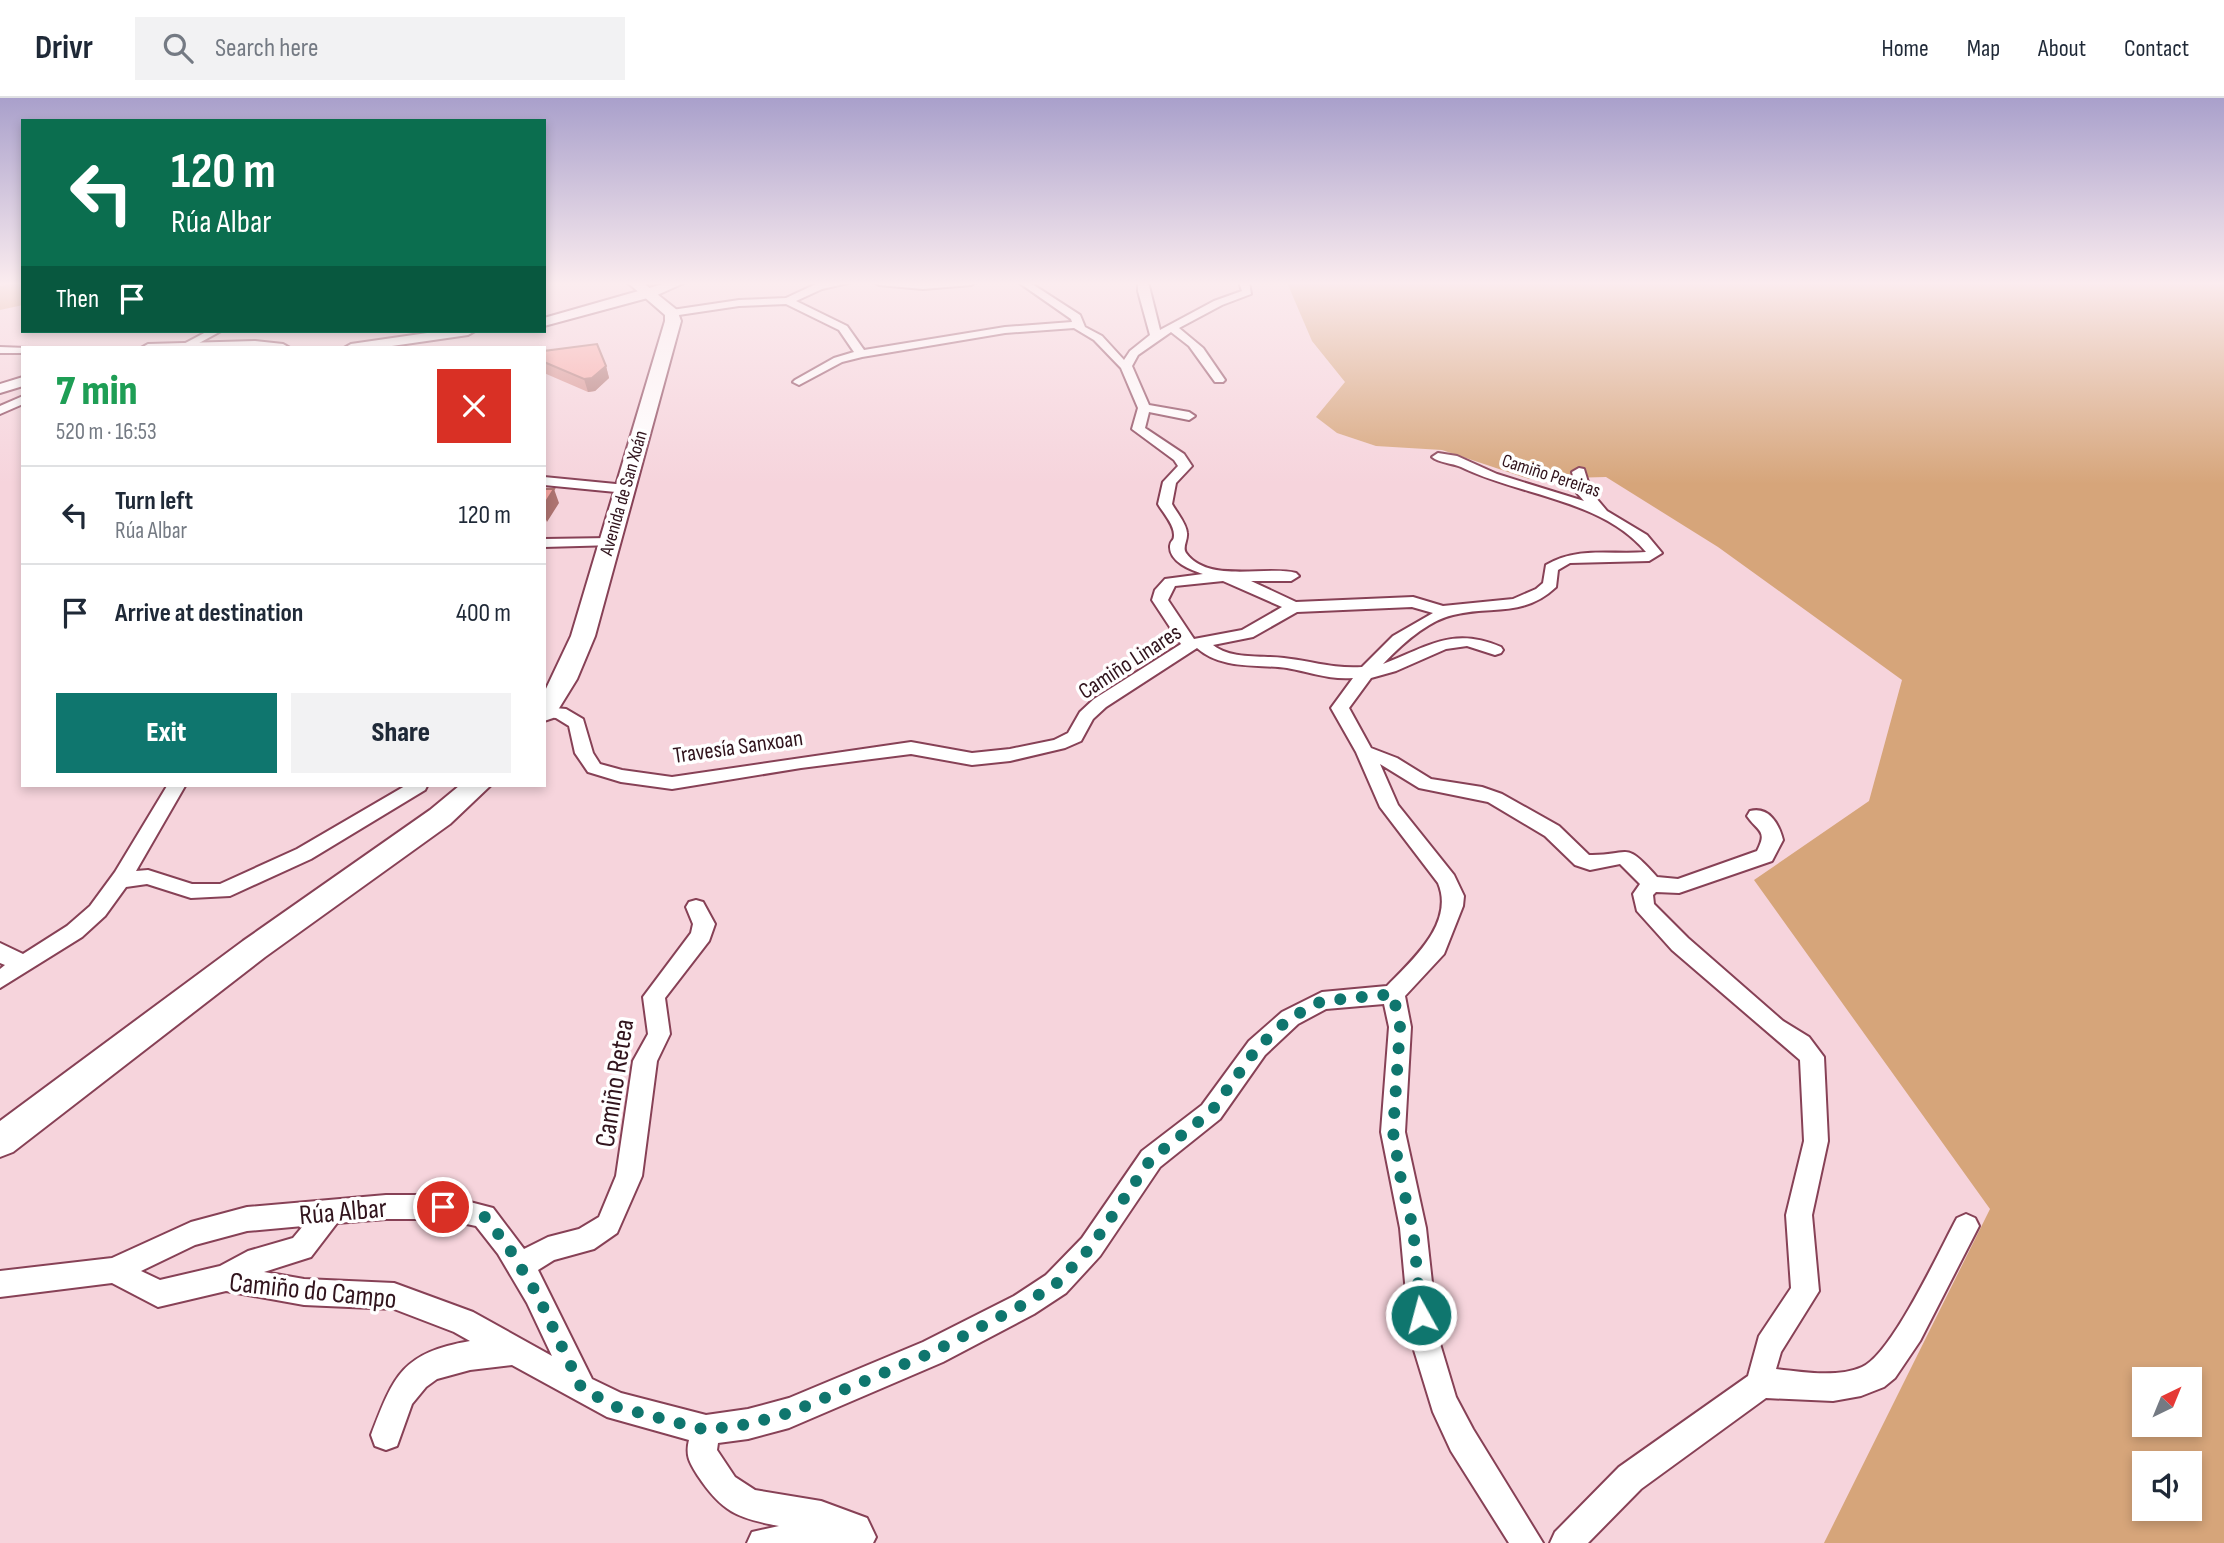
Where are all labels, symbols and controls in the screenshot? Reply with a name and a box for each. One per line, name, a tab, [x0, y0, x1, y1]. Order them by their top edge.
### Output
search box	[135, 17, 625, 80]
text: Drivr	[35, 28, 93, 68]
icon: search	[159, 29, 197, 67]
text: Search here	[215, 33, 318, 64]
text: Home	[1881, 34, 1929, 63]
text: Map	[1967, 34, 2000, 63]
text: About	[2038, 34, 2086, 63]
text: Contact	[2124, 34, 2189, 63]
text: 120 m	[171, 143, 276, 202]
icon: left	[56, 147, 147, 238]
text: Rúa Albar	[171, 203, 271, 242]
icon: arrive	[113, 280, 151, 318]
text: Then	[56, 284, 99, 315]
text: 7 min	[56, 366, 138, 417]
button: close	[437, 369, 511, 443]
text: 520 m · 16:53	[56, 418, 157, 446]
street label: Avenida de San Xoán	[595, 428, 653, 559]
street label: Camiño Pereiras	[1499, 449, 1603, 503]
text: Turn left	[115, 486, 193, 517]
icon: left	[56, 496, 94, 534]
text: 120 m	[458, 500, 511, 531]
text: Rúa Albar	[115, 517, 187, 545]
icon: arrive	[56, 594, 94, 632]
text: Arrive at destination	[115, 598, 303, 629]
text: 400 m	[456, 598, 511, 629]
street label: Camiño Linares	[1073, 618, 1187, 706]
button: Exit	[56, 693, 277, 773]
button: Share	[291, 693, 511, 773]
street label: Travesía Sanxoan	[671, 724, 805, 770]
street label: Camiño Retea	[589, 1017, 641, 1149]
pin	[413, 1177, 473, 1237]
icon: arrive	[424, 1188, 462, 1226]
street label: Rúa Albar	[298, 1192, 388, 1232]
street label: Camiño do Campo	[228, 1266, 398, 1316]
position arrow	[1384, 1278, 1458, 1352]
north arrow	[2132, 1367, 2202, 1437]
map controls	[2132, 1367, 2202, 1521]
button: sound	[2132, 1451, 2202, 1521]

